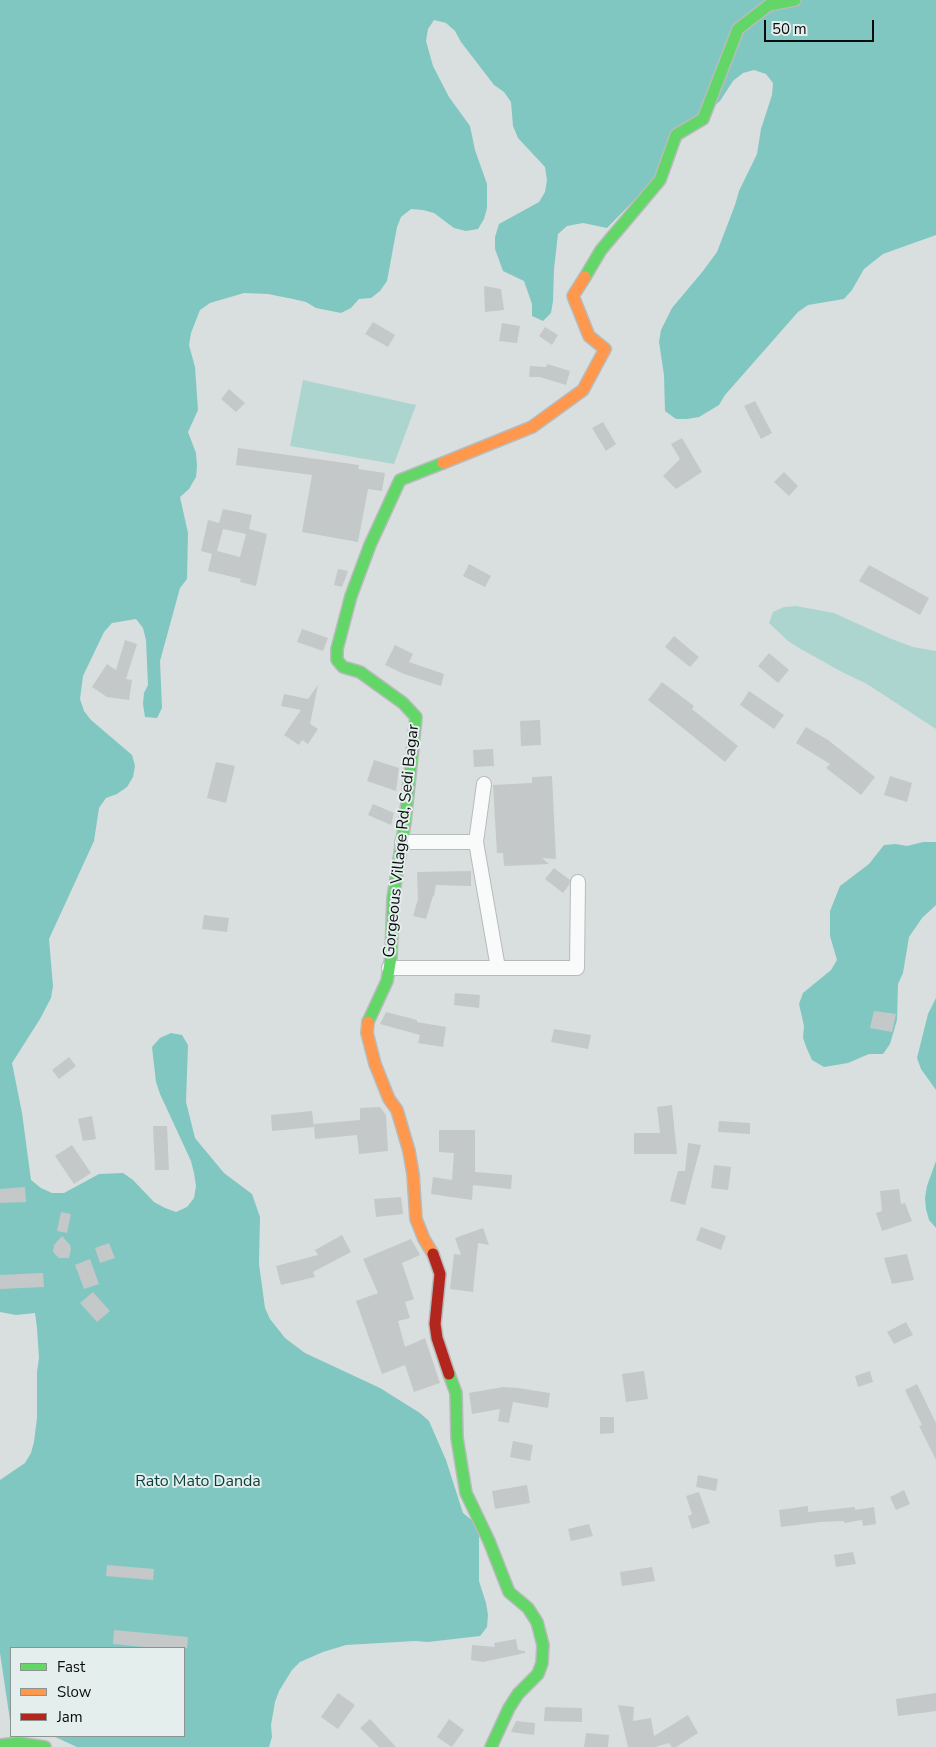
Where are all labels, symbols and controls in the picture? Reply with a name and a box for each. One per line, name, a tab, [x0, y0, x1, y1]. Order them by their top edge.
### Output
scale bar	[766, 10, 876, 42]
text: 50 m	[772, 19, 807, 39]
street label: Gorgeous Village Rd, Sedi Bagar	[380, 723, 424, 959]
park label: Rato Mato Danda	[135, 1472, 261, 1492]
legend	[10, 1647, 185, 1737]
text: Fast	[57, 1657, 85, 1677]
text: Slow	[57, 1682, 91, 1702]
text: Jam	[57, 1707, 83, 1727]

